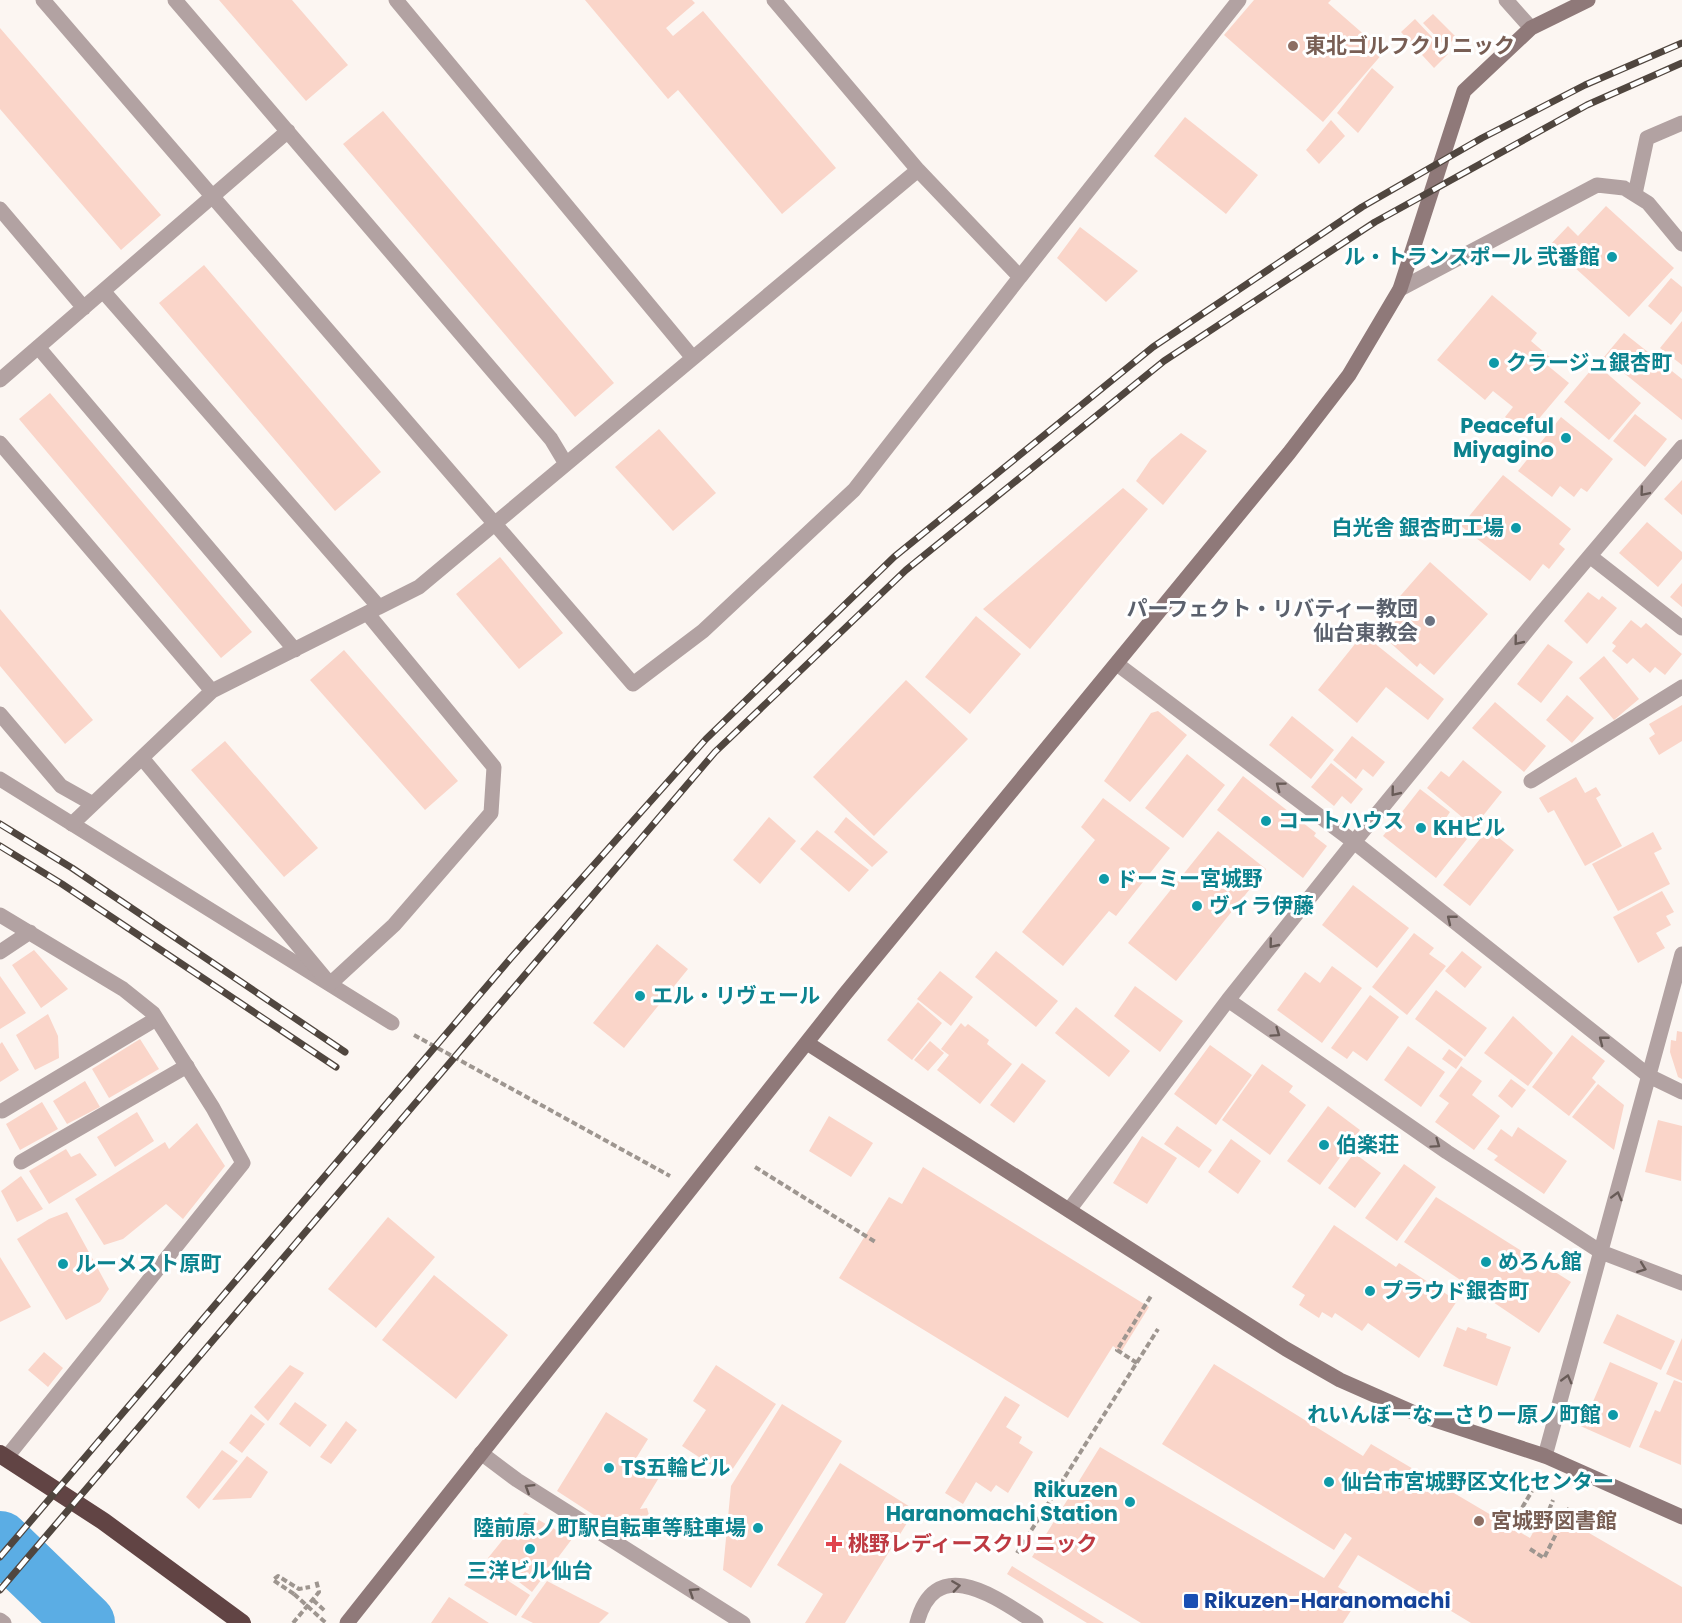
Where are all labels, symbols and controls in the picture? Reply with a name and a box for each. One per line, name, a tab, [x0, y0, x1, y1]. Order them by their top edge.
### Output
place label: 東北ゴルフクリニック	[1305, 31, 1515, 60]
marker: 東北ゴルフクリニック	[1286, 39, 1300, 53]
place label: ル・トランスポール 弐番館	[1344, 242, 1600, 271]
marker: ル・トランスポール 弐番館	[1605, 250, 1619, 264]
place label: クラージュ銀杏町	[1506, 348, 1672, 377]
marker: クラージュ銀杏町	[1487, 356, 1501, 370]
place label: Peaceful Miyagino	[1453, 411, 1554, 464]
marker: Peaceful Miyagino	[1559, 431, 1573, 445]
one-way arrow	[1641, 485, 1652, 496]
place label: 白光舎 銀杏町工場	[1332, 513, 1504, 542]
marker: 白光舎 銀杏町工場	[1509, 521, 1523, 535]
place label: パーフェクト・リバティー教団 仙台東教会	[1127, 594, 1418, 647]
marker: パーフェクト・リバティー教団 仙台東教会	[1423, 614, 1437, 628]
one-way arrow	[1515, 634, 1526, 645]
one-way arrow	[1276, 783, 1287, 794]
one-way arrow	[1391, 785, 1402, 796]
place label: コートハウス	[1278, 806, 1404, 835]
place label: KHビル	[1433, 813, 1505, 842]
marker: コートハウス	[1259, 814, 1273, 828]
marker: KHビル	[1414, 821, 1428, 835]
place label: ドーミー宮城野	[1116, 864, 1263, 893]
marker: ドーミー宮城野	[1097, 872, 1111, 886]
place label: ヴィラ伊藤	[1209, 891, 1314, 920]
marker: ヴィラ伊藤	[1190, 899, 1204, 913]
one-way arrow	[1446, 915, 1457, 926]
one-way arrow	[1269, 937, 1280, 948]
place label: エル・リヴェール	[652, 981, 820, 1010]
marker: エル・リヴェール	[633, 989, 647, 1003]
one-way arrow	[1269, 1026, 1280, 1037]
one-way arrow	[1599, 1037, 1610, 1048]
place label: 伯楽荘	[1336, 1130, 1399, 1159]
one-way arrow	[1430, 1137, 1441, 1148]
marker: 伯楽荘	[1317, 1138, 1331, 1152]
one-way arrow	[1609, 1191, 1622, 1201]
place label: めろん館	[1498, 1247, 1582, 1276]
place label: ルーメスト原町	[75, 1249, 221, 1278]
marker: めろん館	[1479, 1255, 1493, 1269]
marker: ルーメスト原町	[56, 1257, 70, 1271]
one-way arrow	[1635, 1261, 1646, 1273]
place label: プラウド銀杏町	[1382, 1276, 1529, 1305]
marker: プラウド銀杏町	[1363, 1284, 1377, 1298]
one-way arrow	[1559, 1375, 1572, 1385]
place label: れいんぼーなーさりー原ノ町館	[1307, 1400, 1601, 1429]
marker: れいんぼーなーさりー原ノ町館	[1606, 1408, 1620, 1422]
place label: TS五輪ビル	[621, 1453, 730, 1482]
marker: TS五輪ビル	[602, 1461, 616, 1475]
place label: 仙台市宮城野区文化センター	[1341, 1467, 1614, 1496]
place label: Rikuzen Haranomachi Station	[886, 1475, 1118, 1528]
marker: 仙台市宮城野区文化センター	[1322, 1475, 1336, 1489]
one-way arrow	[524, 1484, 535, 1495]
marker: Rikuzen Haranomachi Station	[1123, 1495, 1137, 1509]
place label: 宮城野図書館	[1491, 1506, 1617, 1535]
place label: 陸前原ノ町駅自転車等駐車場	[473, 1513, 746, 1542]
marker: 宮城野図書館	[1472, 1514, 1486, 1528]
marker: 陸前原ノ町駅自転車等駐車場	[751, 1521, 765, 1535]
place label: 桃野レディースクリニック	[848, 1529, 1097, 1558]
marker: 桃野レディースクリニック	[825, 1535, 843, 1553]
marker: 三洋ビル仙台	[523, 1542, 537, 1556]
place label: 三洋ビル仙台	[467, 1556, 593, 1585]
one-way arrow	[951, 1581, 961, 1593]
place label: Rikuzen-Haranomachi	[1204, 1586, 1451, 1615]
one-way arrow	[689, 1588, 699, 1600]
marker: Rikuzen-Haranomachi	[1182, 1592, 1200, 1610]

